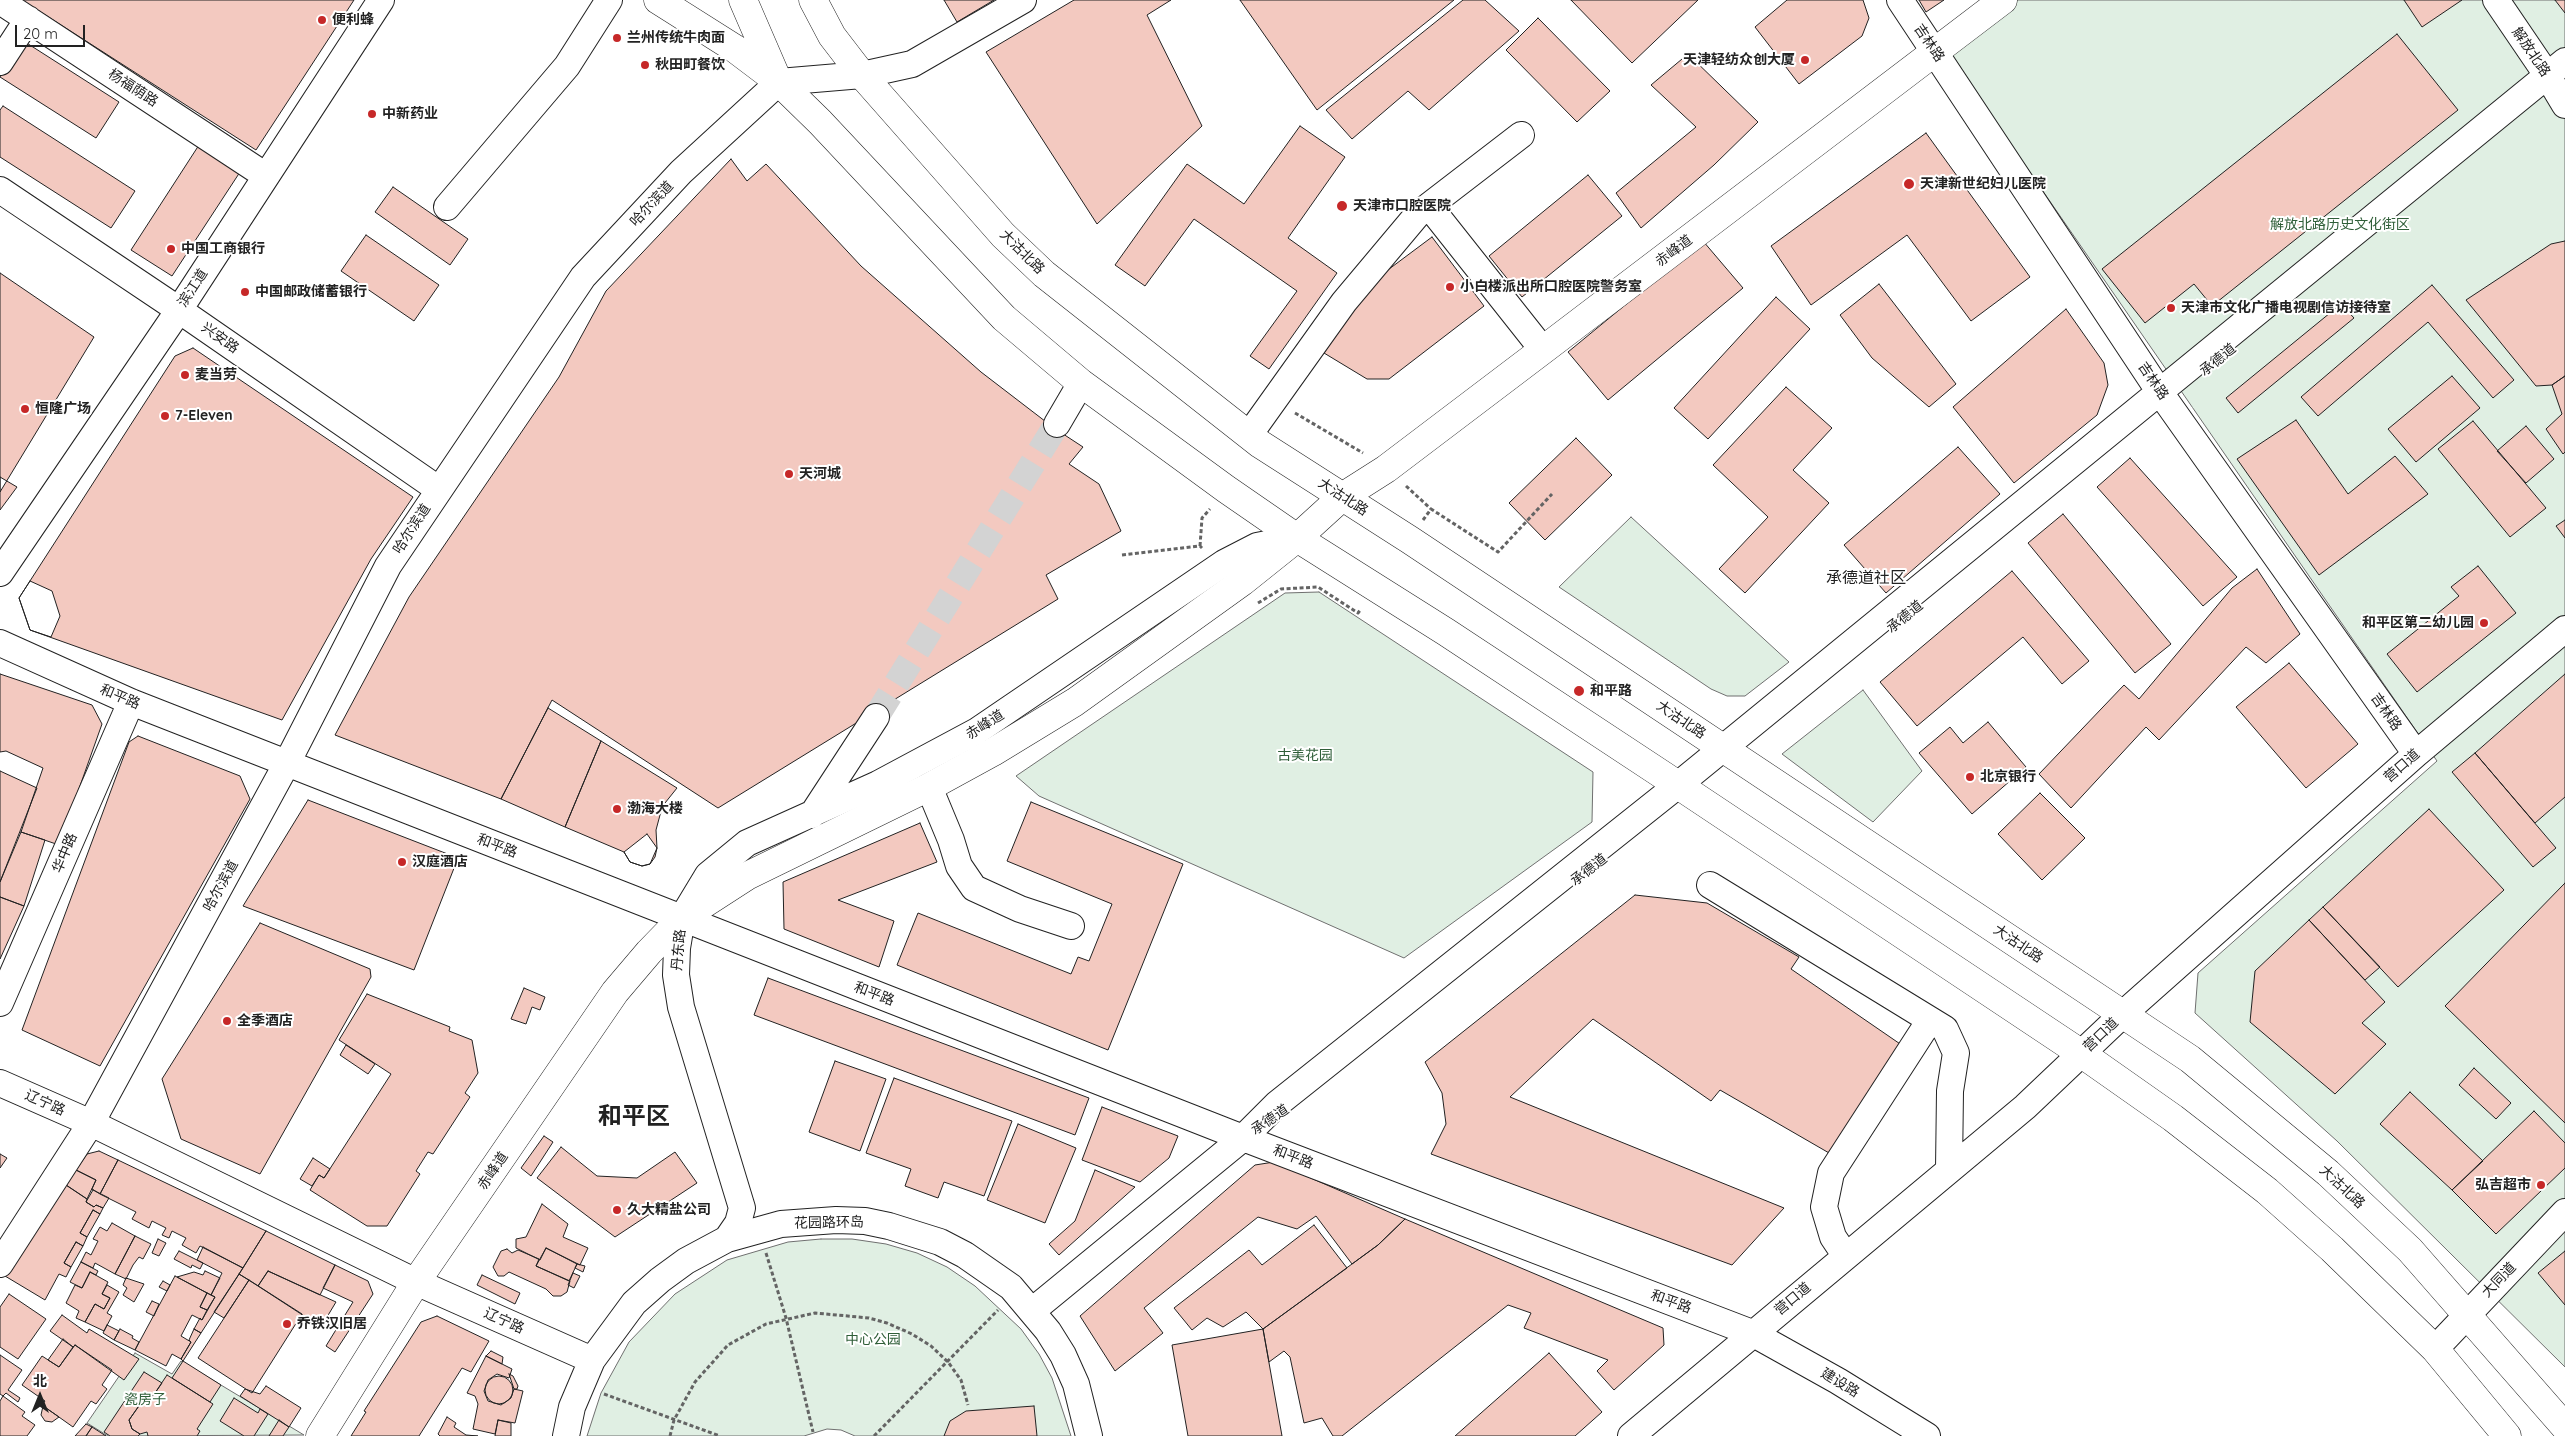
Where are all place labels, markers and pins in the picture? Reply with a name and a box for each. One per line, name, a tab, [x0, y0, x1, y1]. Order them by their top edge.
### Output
place label: 便利蜂	[332, 12, 374, 28]
marker: 便利蜂	[316, 14, 328, 26]
place label: 兰州传统牛肉面	[627, 30, 725, 46]
marker: 兰州传统牛肉面	[611, 32, 623, 44]
place label: 天津轻纺众创大厦	[1683, 52, 1795, 68]
marker: 天津轻纺众创大厦	[1799, 54, 1811, 66]
place label: 秋田町餐饮	[655, 57, 725, 73]
marker: 秋田町餐饮	[639, 59, 651, 71]
place label: 中新药业	[382, 106, 438, 122]
marker: 中新药业	[366, 108, 378, 120]
place label: 天津新世纪妇儿医院	[1920, 176, 2046, 192]
marker: 天津新世纪妇儿医院	[1902, 177, 1916, 191]
place label: 天津市口腔医院	[1353, 198, 1451, 214]
marker: 天津市口腔医院	[1335, 199, 1349, 213]
place label: 中国工商银行	[181, 241, 265, 257]
marker: 中国工商银行	[165, 243, 177, 255]
place label: 小白楼派出所口腔医院警务室	[1460, 279, 1642, 295]
marker: 小白楼派出所口腔医院警务室	[1444, 281, 1456, 293]
place label: 中国邮政储蓄银行	[255, 284, 367, 300]
marker: 中国邮政储蓄银行	[239, 286, 251, 298]
place label: 天津市文化广播电视剧信访接待室	[2181, 300, 2391, 316]
marker: 天津市文化广播电视剧信访接待室	[2165, 302, 2177, 314]
place label: 麦当劳	[195, 367, 237, 383]
marker: 麦当劳	[179, 369, 191, 381]
place label: 恒隆广场	[35, 401, 91, 417]
marker: 恒隆广场	[19, 403, 31, 415]
place label: 7-Eleven	[175, 408, 232, 424]
marker: 7-Eleven	[159, 410, 171, 422]
place label: 天河城	[799, 466, 841, 482]
marker: 天河城	[783, 468, 795, 480]
place label: 和平区第二幼儿园	[2362, 615, 2474, 631]
marker: 和平区第二幼儿园	[2478, 617, 2490, 629]
place label: 和平路	[1590, 683, 1632, 699]
marker: 和平路	[1572, 684, 1586, 698]
place label: 北京银行	[1980, 769, 2036, 785]
marker: 北京银行	[1964, 771, 1976, 783]
place label: 渤海大楼	[627, 801, 683, 817]
marker: 渤海大楼	[611, 803, 623, 815]
place label: 汉庭酒店	[412, 854, 468, 870]
marker: 汉庭酒店	[396, 856, 408, 868]
place label: 全季酒店	[237, 1013, 293, 1029]
marker: 全季酒店	[221, 1015, 233, 1027]
place label: 弘吉超市	[2475, 1177, 2531, 1193]
marker: 弘吉超市	[2535, 1179, 2547, 1191]
place label: 久大精盐公司	[627, 1202, 711, 1218]
marker: 久大精盐公司	[611, 1204, 623, 1216]
place label: 乔铁汉旧居	[297, 1316, 367, 1332]
marker: 乔铁汉旧居	[281, 1318, 293, 1330]

